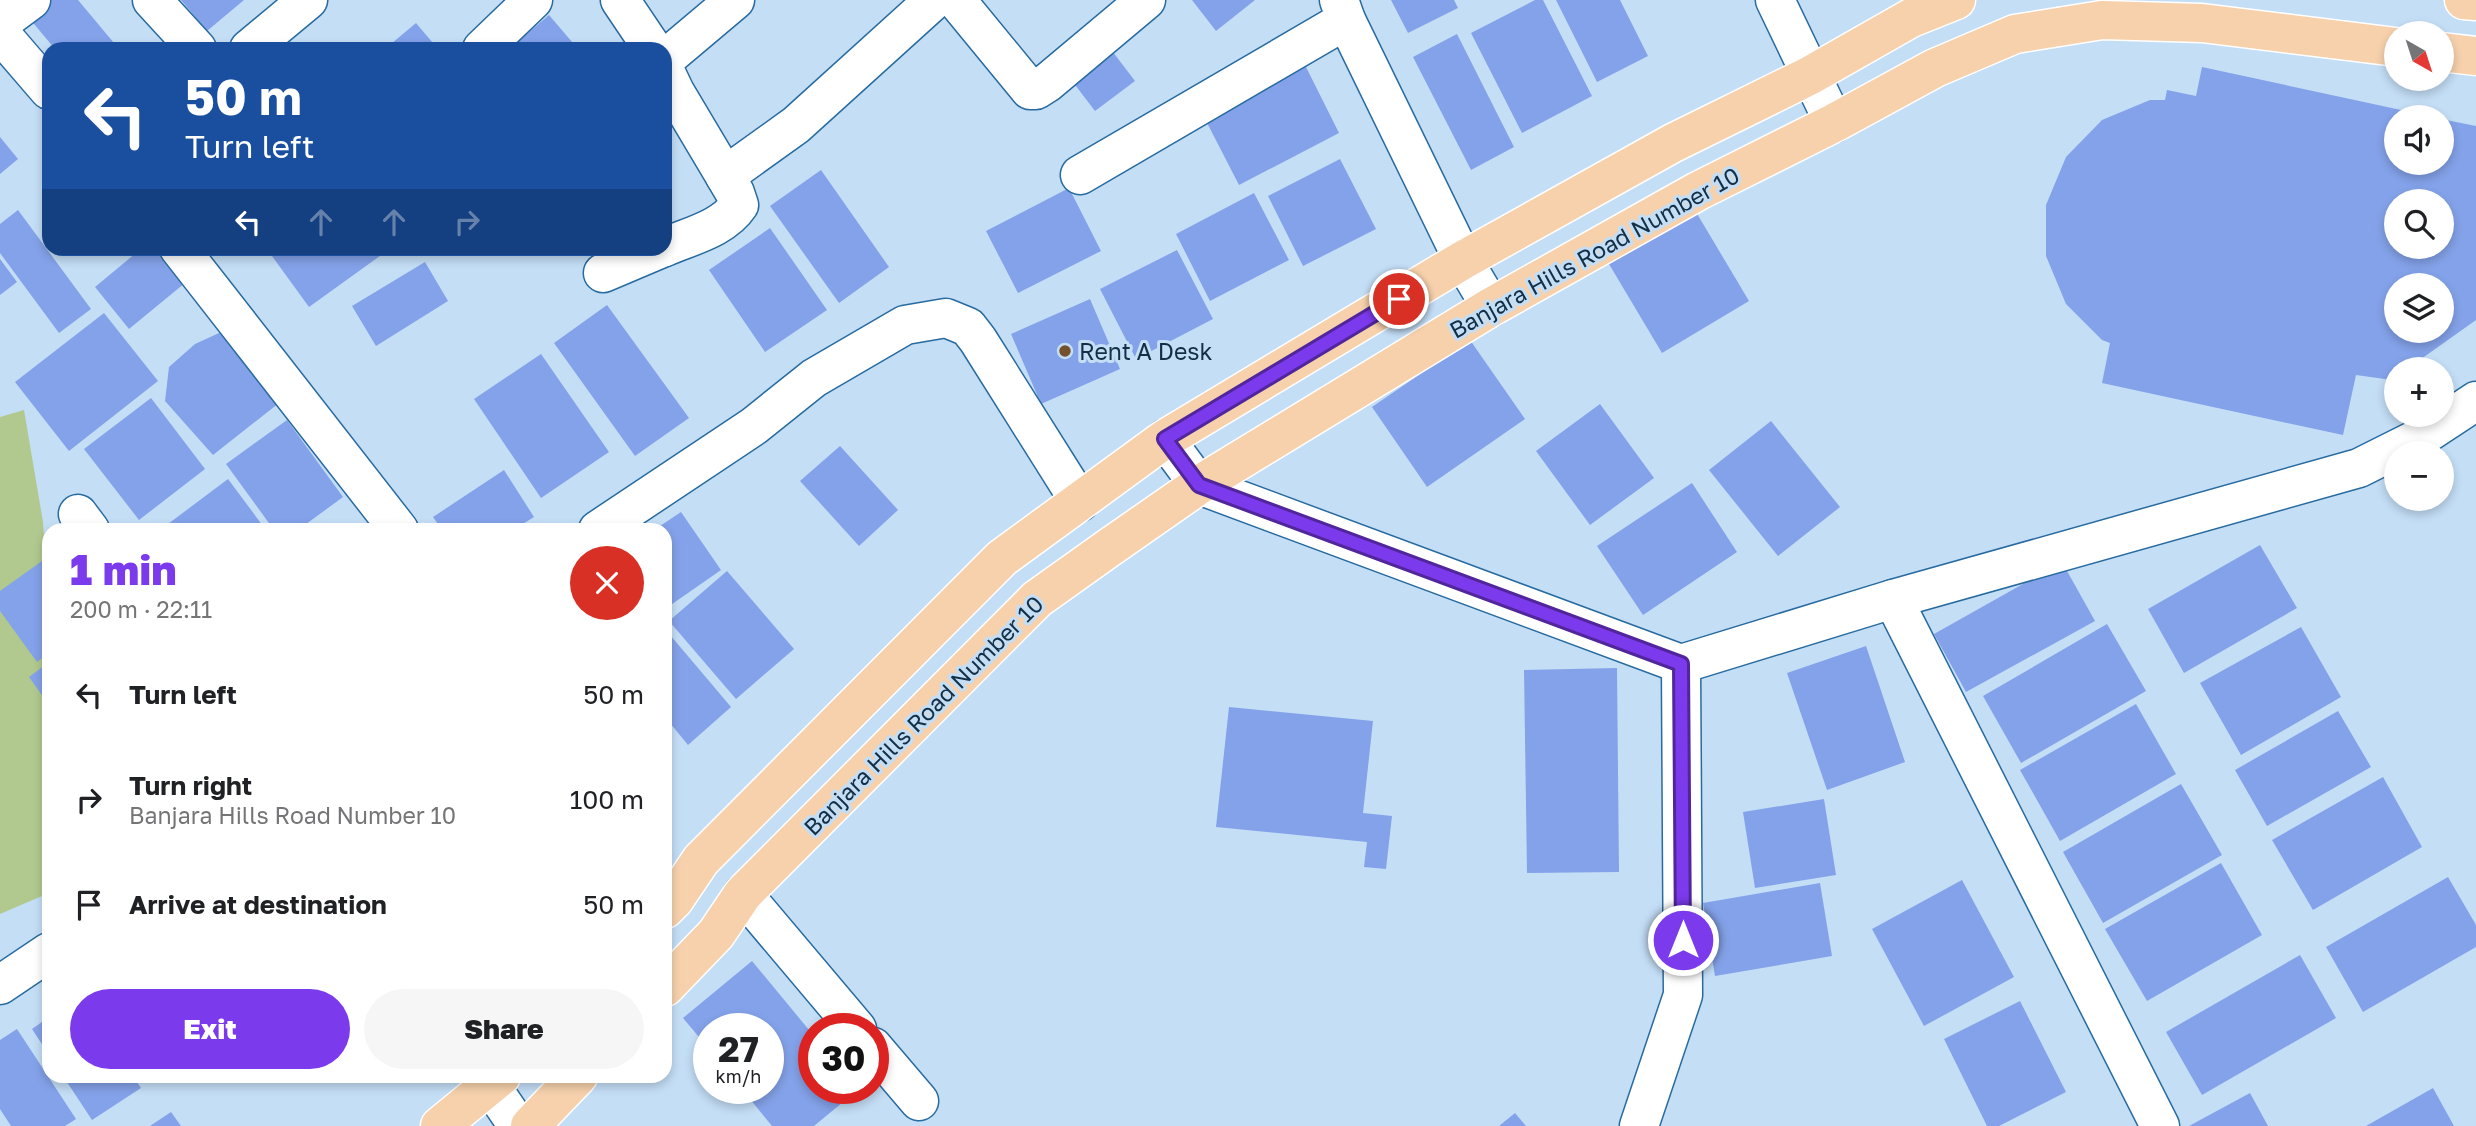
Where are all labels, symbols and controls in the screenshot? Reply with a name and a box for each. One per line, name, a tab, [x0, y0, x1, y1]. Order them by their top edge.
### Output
north arrow	[2384, 21, 2454, 91]
map controls	[2384, 21, 2454, 511]
text: 50 m	[185, 67, 302, 126]
icon: left	[70, 70, 161, 161]
button: sound	[2384, 105, 2454, 175]
text: Turn left	[185, 127, 314, 165]
street label: Banjara Hills Road Number 10	[1444, 160, 1744, 344]
button: search	[2384, 189, 2454, 259]
icon: left	[229, 203, 267, 241]
icon: ahead	[302, 203, 340, 241]
icon: ahead	[375, 203, 413, 241]
icon: right	[448, 203, 486, 241]
pin	[1369, 269, 1429, 329]
button: layers	[2384, 273, 2454, 343]
icon: arrive	[1380, 280, 1418, 318]
place label: Rent A Desk	[1079, 337, 1212, 365]
marker: Rent A Desk	[1057, 343, 1073, 359]
button: +	[2384, 357, 2454, 427]
button: −	[2384, 441, 2454, 511]
text: 1 min	[70, 544, 177, 594]
button: close	[570, 546, 644, 620]
street label: Banjara Hills Road Number 10	[797, 589, 1049, 841]
text: 200 m · 22:11	[70, 595, 212, 623]
icon: left	[70, 676, 108, 714]
text: Turn left	[129, 679, 237, 710]
text: 50 m	[583, 679, 644, 710]
text: Turn right	[129, 770, 252, 801]
icon: right	[70, 781, 108, 819]
text: 100 m	[570, 784, 644, 815]
text: Banjara Hills Road Number 10	[129, 801, 456, 829]
icon: arrive	[70, 886, 108, 924]
text: Arrive at destination	[129, 889, 387, 920]
text: 50 m	[583, 889, 644, 920]
position arrow	[1646, 903, 1720, 977]
button: Exit	[70, 989, 350, 1069]
button: Share	[364, 989, 644, 1069]
speed limit sign: 30	[798, 1013, 889, 1104]
text: 27	[718, 1028, 759, 1070]
text: km/h	[716, 1065, 761, 1087]

